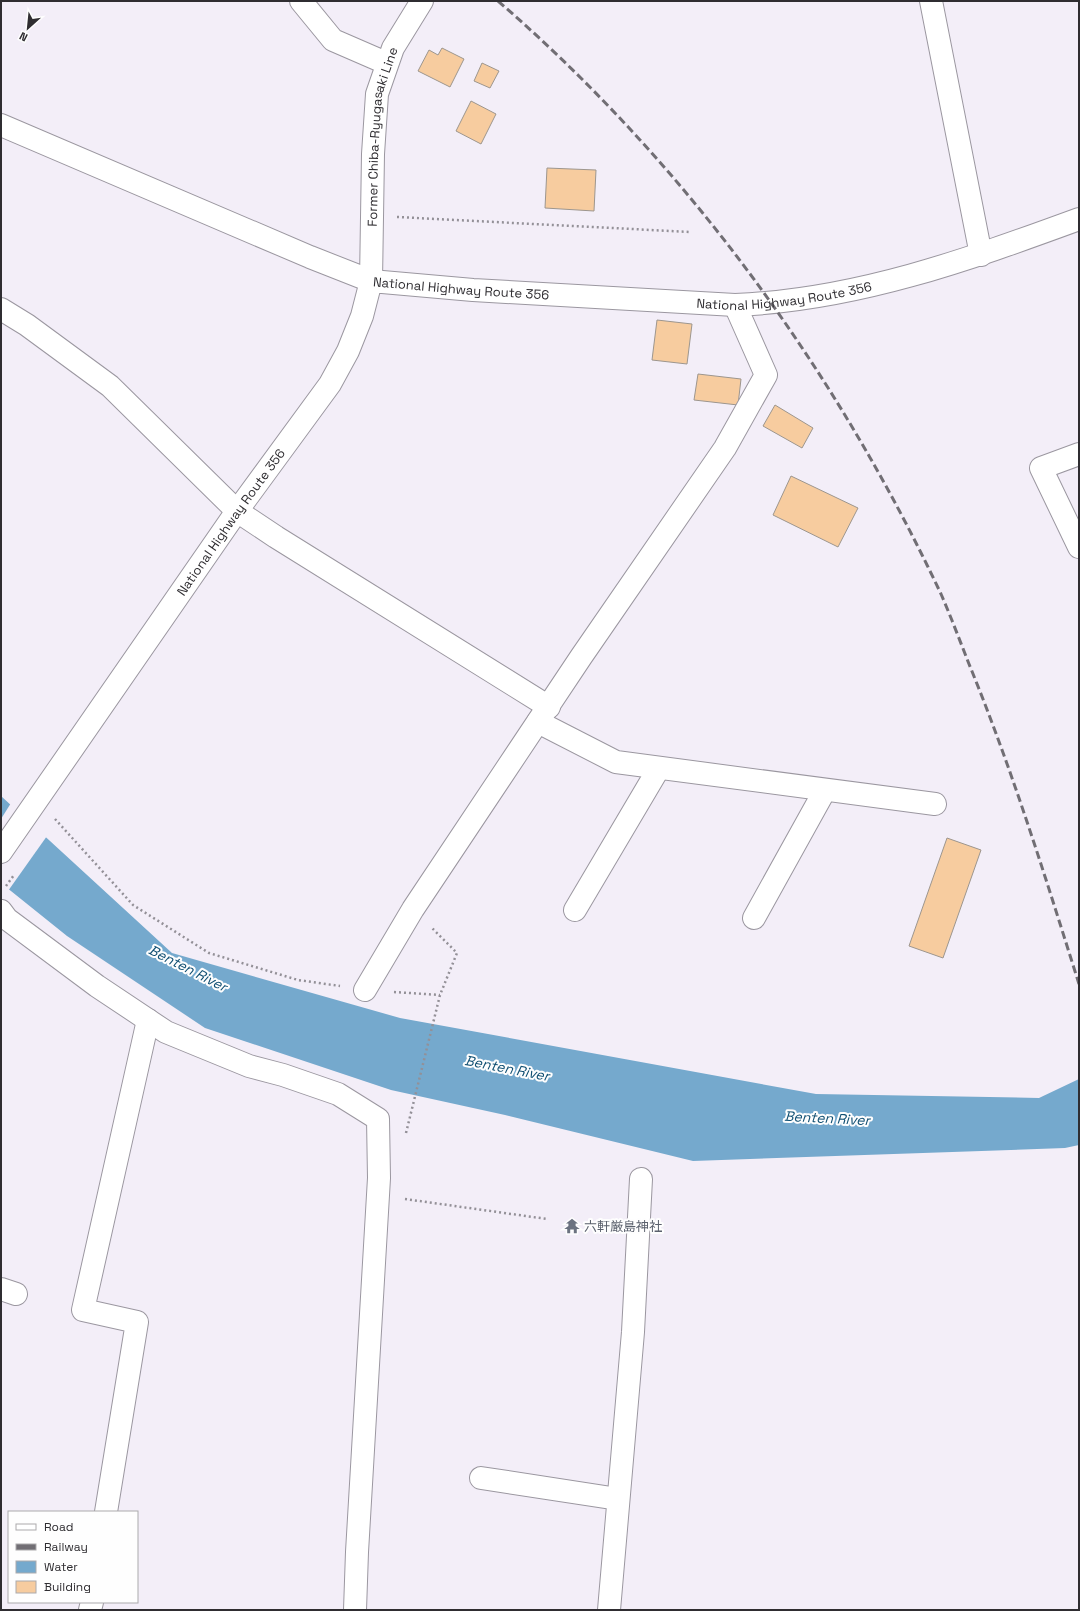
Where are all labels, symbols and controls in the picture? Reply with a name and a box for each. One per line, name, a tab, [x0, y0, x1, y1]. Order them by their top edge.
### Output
north arrow	[8, 8, 48, 48]
text: N	[17, 29, 30, 45]
street label: Former Chiba-Ryugasaki Line	[364, 45, 402, 227]
street label: National Highway Route 356	[372, 273, 550, 303]
street label: National Highway Route 356	[696, 278, 873, 314]
street label: National Highway Route 356	[173, 445, 289, 599]
water label: Benten River	[146, 941, 232, 996]
water label: Benten River	[463, 1051, 552, 1085]
water label: Benten River	[784, 1107, 872, 1129]
temple icon: 六軒厳島神社	[563, 1217, 581, 1235]
place label: 六軒厳島神社	[584, 1218, 662, 1235]
legend	[8, 1511, 138, 1603]
text: Road	[44, 1519, 73, 1535]
text: Railway	[44, 1539, 88, 1555]
text: Water	[44, 1559, 78, 1575]
text: Building	[44, 1579, 91, 1595]

